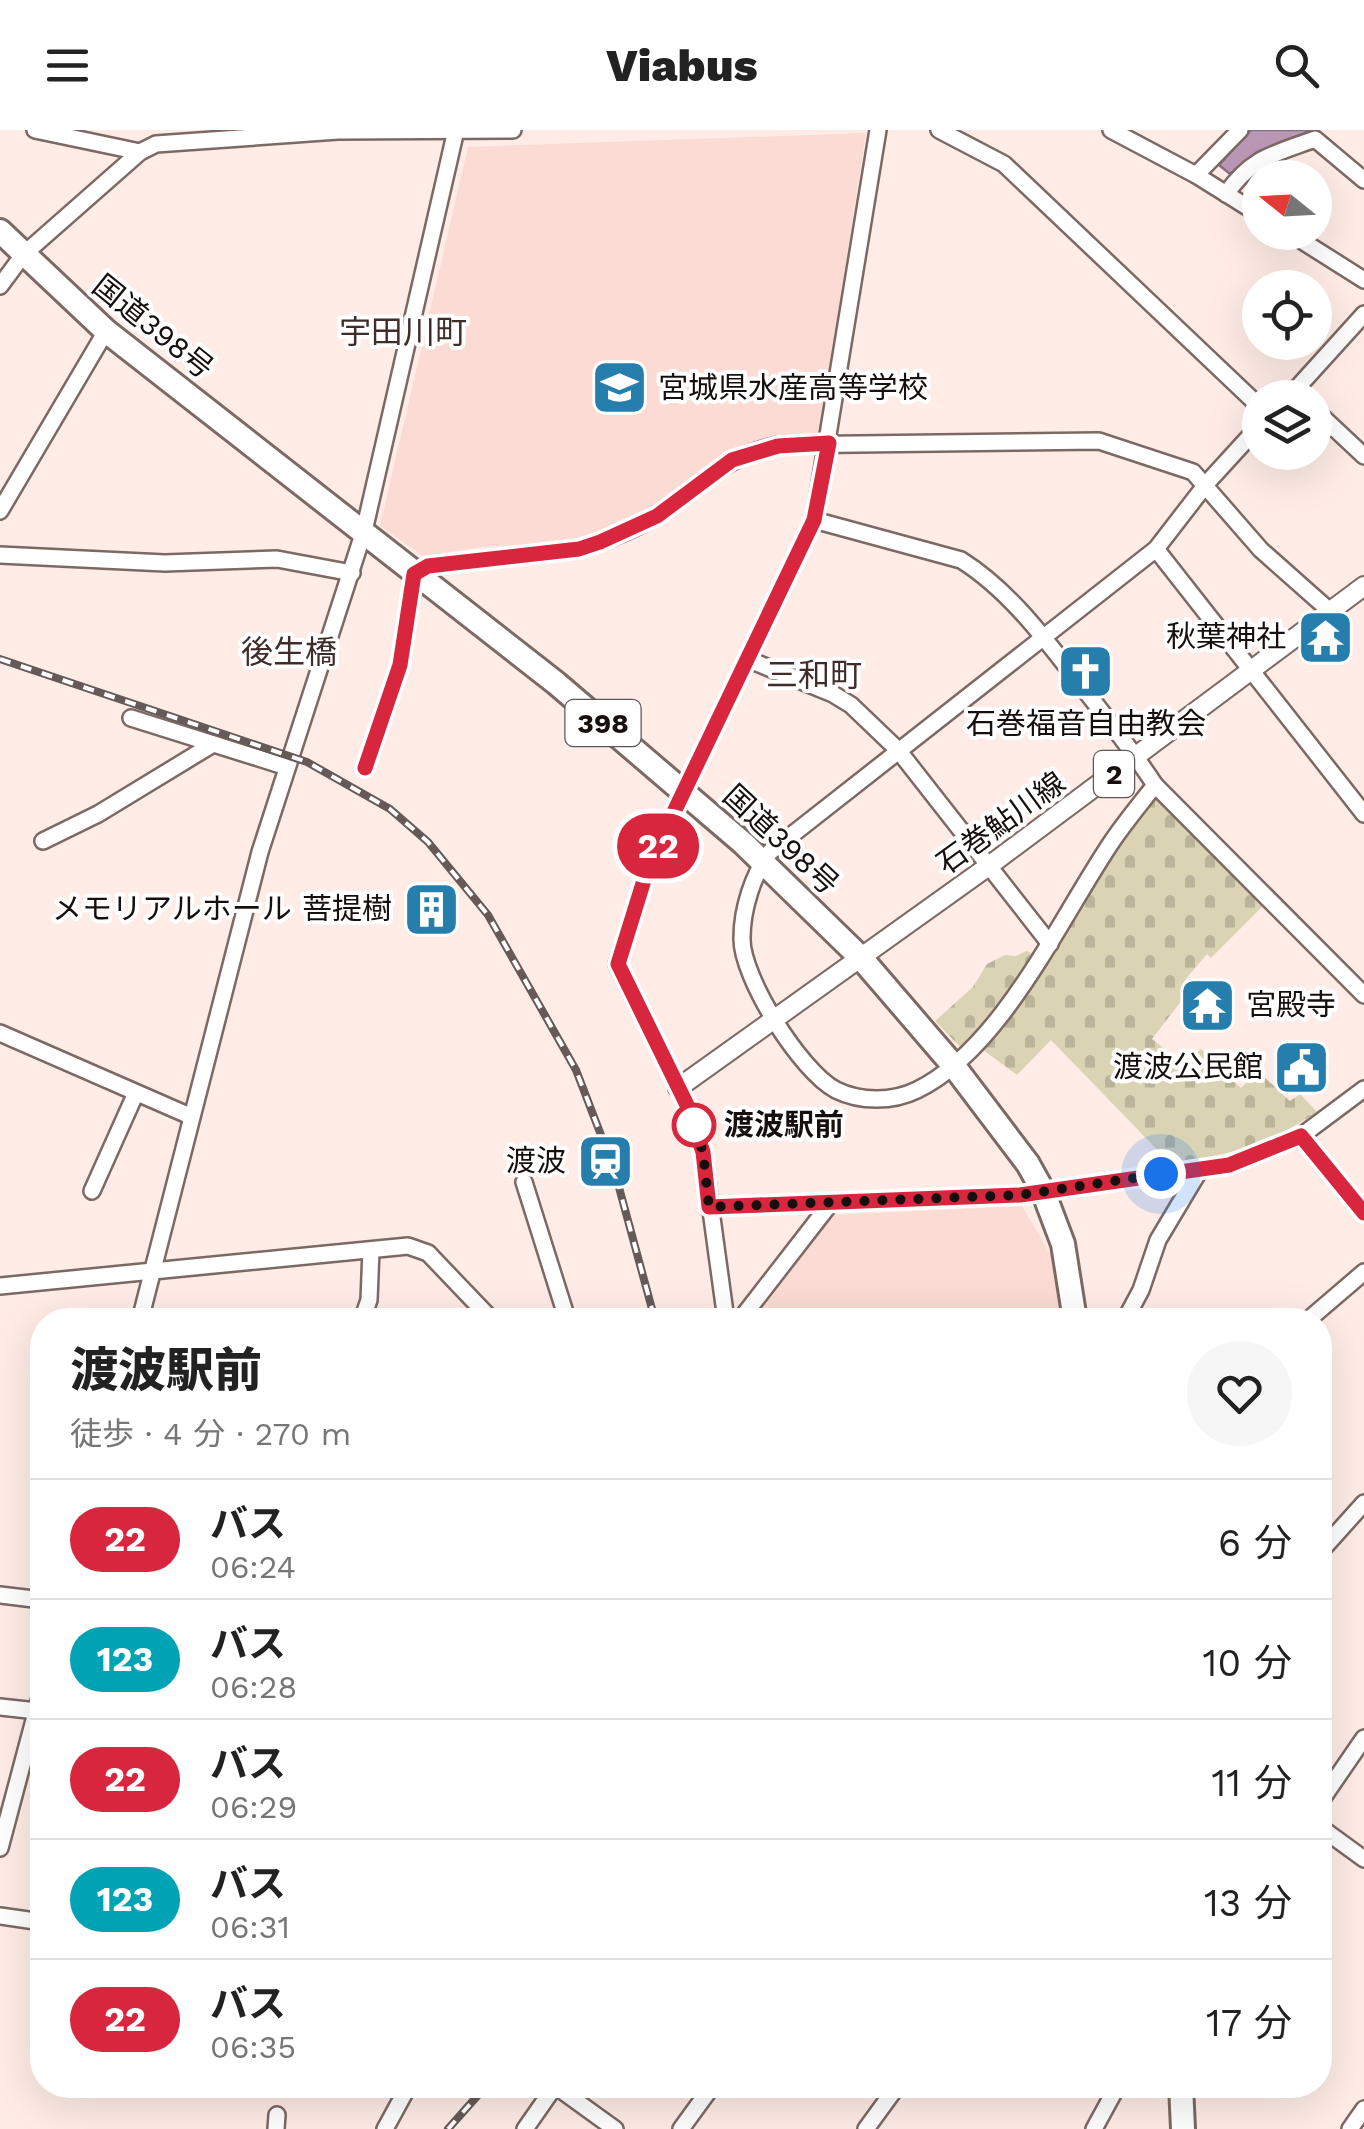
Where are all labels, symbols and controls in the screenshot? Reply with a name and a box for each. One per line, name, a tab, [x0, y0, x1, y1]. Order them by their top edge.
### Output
icon: menu	[40, 38, 95, 93]
icon: search	[1269, 38, 1324, 93]
text: Viabus	[606, 39, 758, 92]
north arrow	[1242, 160, 1332, 250]
map controls	[1242, 160, 1332, 470]
street label: 国道398号	[86, 268, 220, 386]
button: locate	[1242, 270, 1332, 360]
district label: 宇田川町	[339, 313, 467, 351]
school or university icon: 宮城県水産高等学校	[589, 358, 649, 418]
place label: 宮城県水産高等学校	[658, 370, 928, 405]
button: layers	[1242, 380, 1332, 470]
temple icon: 秋葉神社	[1295, 607, 1355, 667]
place label: 秋葉神社	[1166, 619, 1286, 654]
district label: 後生橋	[241, 633, 337, 671]
church icon: 石巻福音自由教会	[1056, 641, 1116, 701]
district label: 三和町	[766, 656, 862, 694]
road number: 398	[566, 700, 640, 746]
place label: 石巻福音自由教会	[966, 706, 1206, 741]
road number: 2	[1094, 751, 1134, 797]
street label: 石巻鮎川線	[930, 764, 1072, 881]
street label: 国道398号	[717, 778, 846, 902]
line badge: 22	[613, 814, 703, 878]
text: 22	[637, 825, 679, 867]
building icon: メモリアルホール 菩提樹	[401, 879, 461, 939]
place label: メモリアルホール 菩提樹	[52, 891, 392, 926]
temple icon: 宮殿寺	[1177, 975, 1237, 1035]
place label: 宮殿寺	[1246, 987, 1336, 1022]
public building icon: 渡波公民館	[1272, 1037, 1332, 1097]
place label: 渡波公民館	[1113, 1049, 1263, 1084]
marker: 渡波駅前	[673, 1104, 715, 1146]
place label: 渡波駅前	[724, 1107, 844, 1142]
station icon: 渡波	[575, 1131, 635, 1191]
place label: 渡波	[506, 1143, 566, 1178]
your location	[1136, 1149, 1186, 1199]
button: heart	[1187, 1341, 1292, 1446]
text: 渡波駅前	[70, 1342, 262, 1399]
text: 徒歩 · 4 分 · 270 m	[70, 1415, 351, 1453]
text: バス	[210, 1502, 286, 1546]
text: 22	[104, 1518, 146, 1560]
text: 6 分	[1218, 1521, 1292, 1565]
text: 06:24	[210, 1548, 296, 1586]
text: バス	[210, 1622, 286, 1666]
text: 123	[97, 1638, 153, 1680]
text: 10 分	[1203, 1641, 1292, 1685]
text: 06:28	[210, 1668, 297, 1706]
text: バス	[210, 1742, 286, 1786]
text: 22	[104, 1758, 146, 1800]
text: 11 分	[1211, 1761, 1292, 1805]
text: 06:29	[210, 1788, 297, 1826]
text: バス	[210, 1862, 286, 1906]
text: 123	[97, 1878, 153, 1920]
text: 13 分	[1204, 1881, 1292, 1925]
text: 06:31	[210, 1908, 290, 1946]
text: バス	[210, 1982, 286, 2026]
text: 22	[104, 1998, 146, 2040]
text: 17 分	[1206, 2001, 1292, 2045]
text: 06:35	[210, 2028, 296, 2066]

